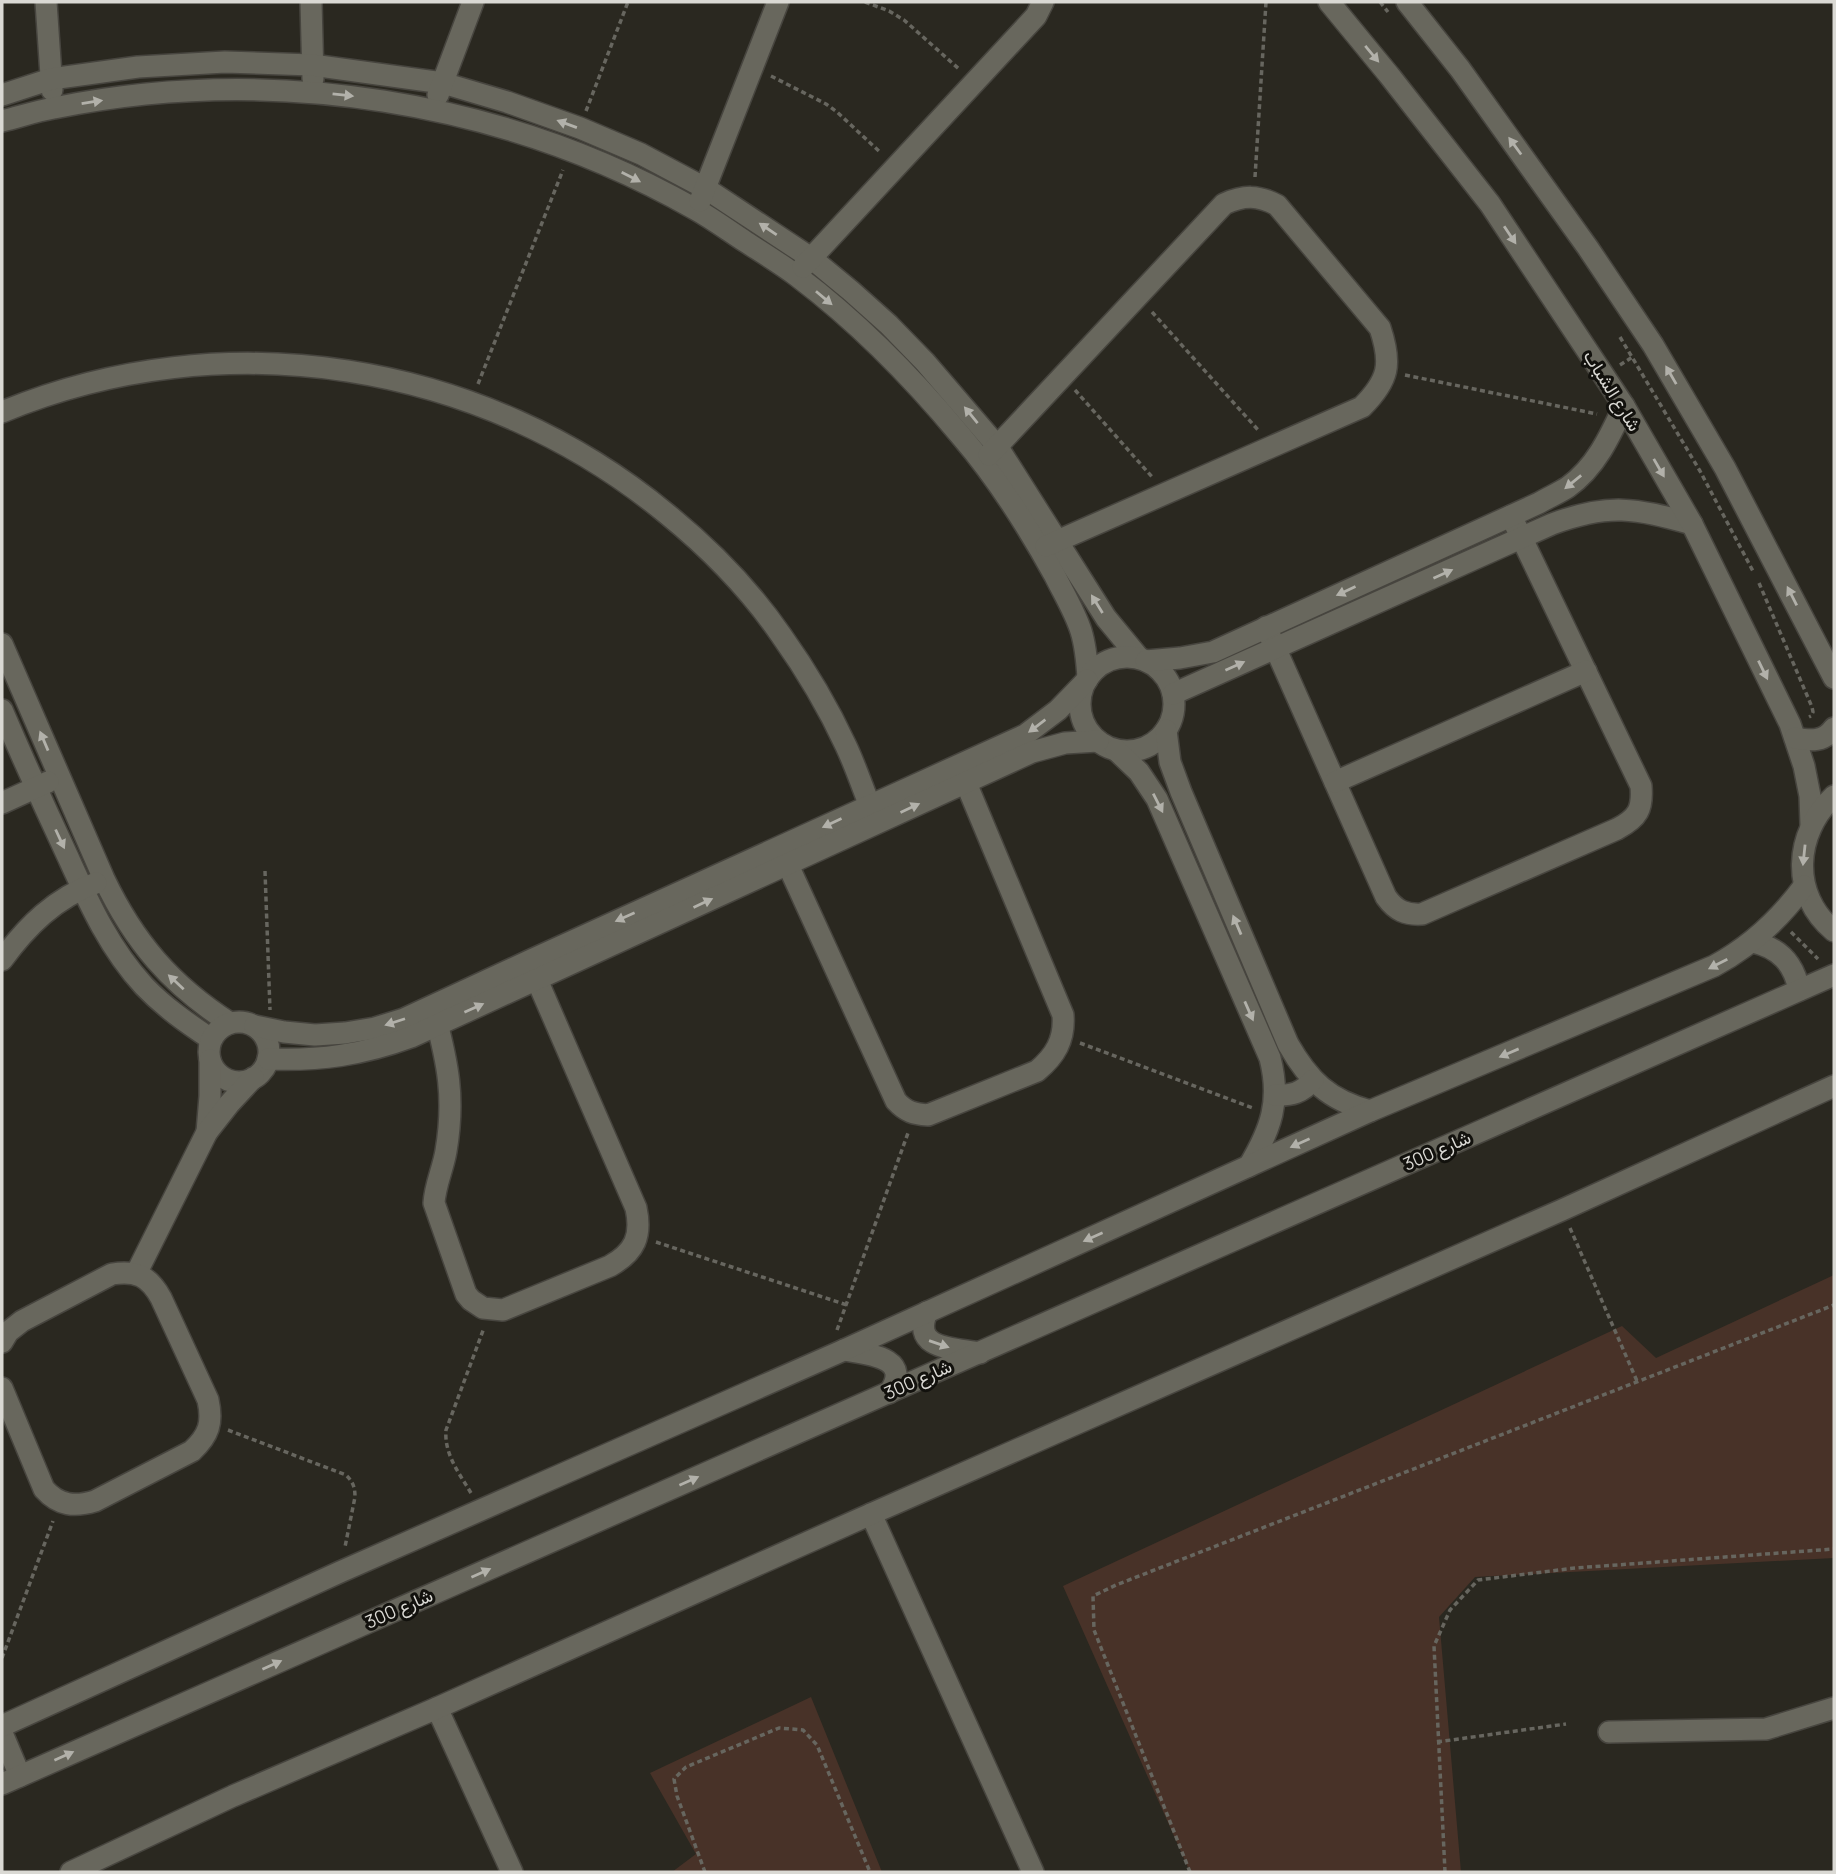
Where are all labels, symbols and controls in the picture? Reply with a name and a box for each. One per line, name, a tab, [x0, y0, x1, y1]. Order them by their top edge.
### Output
one-way arrow	[1365, 45, 1380, 63]
one-way arrow	[332, 90, 354, 101]
one-way arrow	[81, 96, 103, 107]
one-way arrow	[557, 118, 578, 129]
one-way arrow	[1508, 137, 1522, 155]
one-way arrow	[622, 171, 642, 183]
one-way arrow	[758, 223, 778, 236]
one-way arrow	[1504, 225, 1517, 245]
one-way arrow	[815, 290, 832, 305]
street label: شارع الشباب	[1578, 345, 1647, 436]
one-way arrow	[1665, 365, 1677, 384]
one-way arrow	[964, 406, 979, 423]
one-way arrow	[1653, 458, 1666, 477]
one-way arrow	[1564, 474, 1582, 489]
one-way arrow	[1433, 568, 1453, 580]
one-way arrow	[1336, 585, 1356, 597]
one-way arrow	[1786, 586, 1797, 606]
one-way arrow	[1091, 594, 1104, 614]
one-way arrow	[1225, 660, 1245, 672]
one-way arrow	[1758, 660, 1769, 680]
one-way arrow	[1028, 719, 1046, 733]
one-way arrow	[38, 731, 49, 752]
one-way arrow	[1152, 793, 1164, 813]
one-way arrow	[900, 802, 920, 814]
one-way arrow	[821, 818, 842, 829]
one-way arrow	[54, 829, 65, 850]
one-way arrow	[1798, 844, 1809, 866]
one-way arrow	[693, 897, 713, 909]
one-way arrow	[614, 912, 635, 923]
one-way arrow	[1232, 914, 1243, 935]
one-way arrow	[1708, 958, 1728, 969]
one-way arrow	[167, 974, 185, 990]
one-way arrow	[1244, 1001, 1255, 1022]
one-way arrow	[464, 1002, 484, 1014]
one-way arrow	[385, 1017, 406, 1028]
one-way arrow	[1498, 1047, 1519, 1058]
street label: شارع 300	[1399, 1125, 1475, 1177]
one-way arrow	[1290, 1137, 1310, 1149]
one-way arrow	[1083, 1231, 1103, 1243]
one-way arrow	[929, 1339, 950, 1350]
street label: شارع 300	[880, 1354, 956, 1406]
one-way arrow	[679, 1475, 699, 1487]
one-way arrow	[470, 1567, 491, 1578]
street label: شارع 300	[361, 1583, 437, 1635]
one-way arrow	[262, 1659, 283, 1670]
one-way arrow	[54, 1750, 74, 1762]

